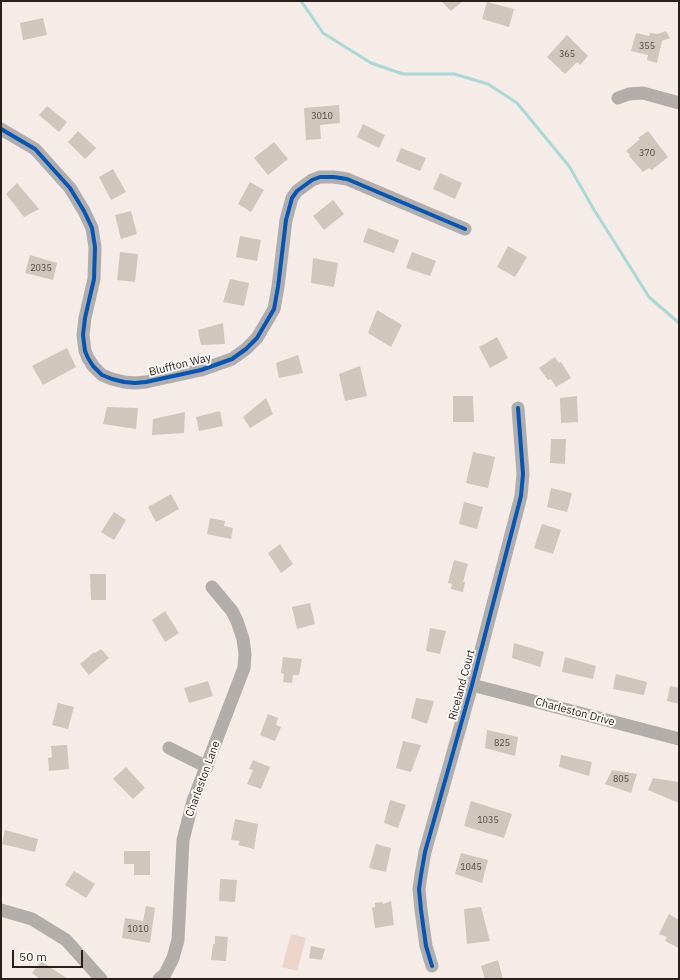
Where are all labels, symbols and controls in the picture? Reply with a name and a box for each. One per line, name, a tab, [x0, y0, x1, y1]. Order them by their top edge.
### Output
house number: 355	[639, 41, 655, 51]
house number: 365	[559, 49, 575, 59]
house number: 3010	[311, 111, 333, 121]
house number: 370	[639, 148, 655, 158]
house number: 2035	[30, 263, 52, 273]
street label: Bluffton Way	[148, 351, 212, 379]
street label: Riceland Court	[446, 648, 478, 722]
street label: Charleston Drive	[534, 695, 616, 729]
house number: 825	[494, 738, 510, 748]
street label: Charleston Lane	[183, 739, 223, 819]
house number: 805	[613, 774, 629, 784]
house number: 1035	[477, 815, 499, 825]
house number: 1045	[460, 862, 482, 872]
house number: 1010	[127, 924, 149, 934]
scale bar	[14, 942, 85, 968]
text: 50 m	[19, 949, 47, 964]

